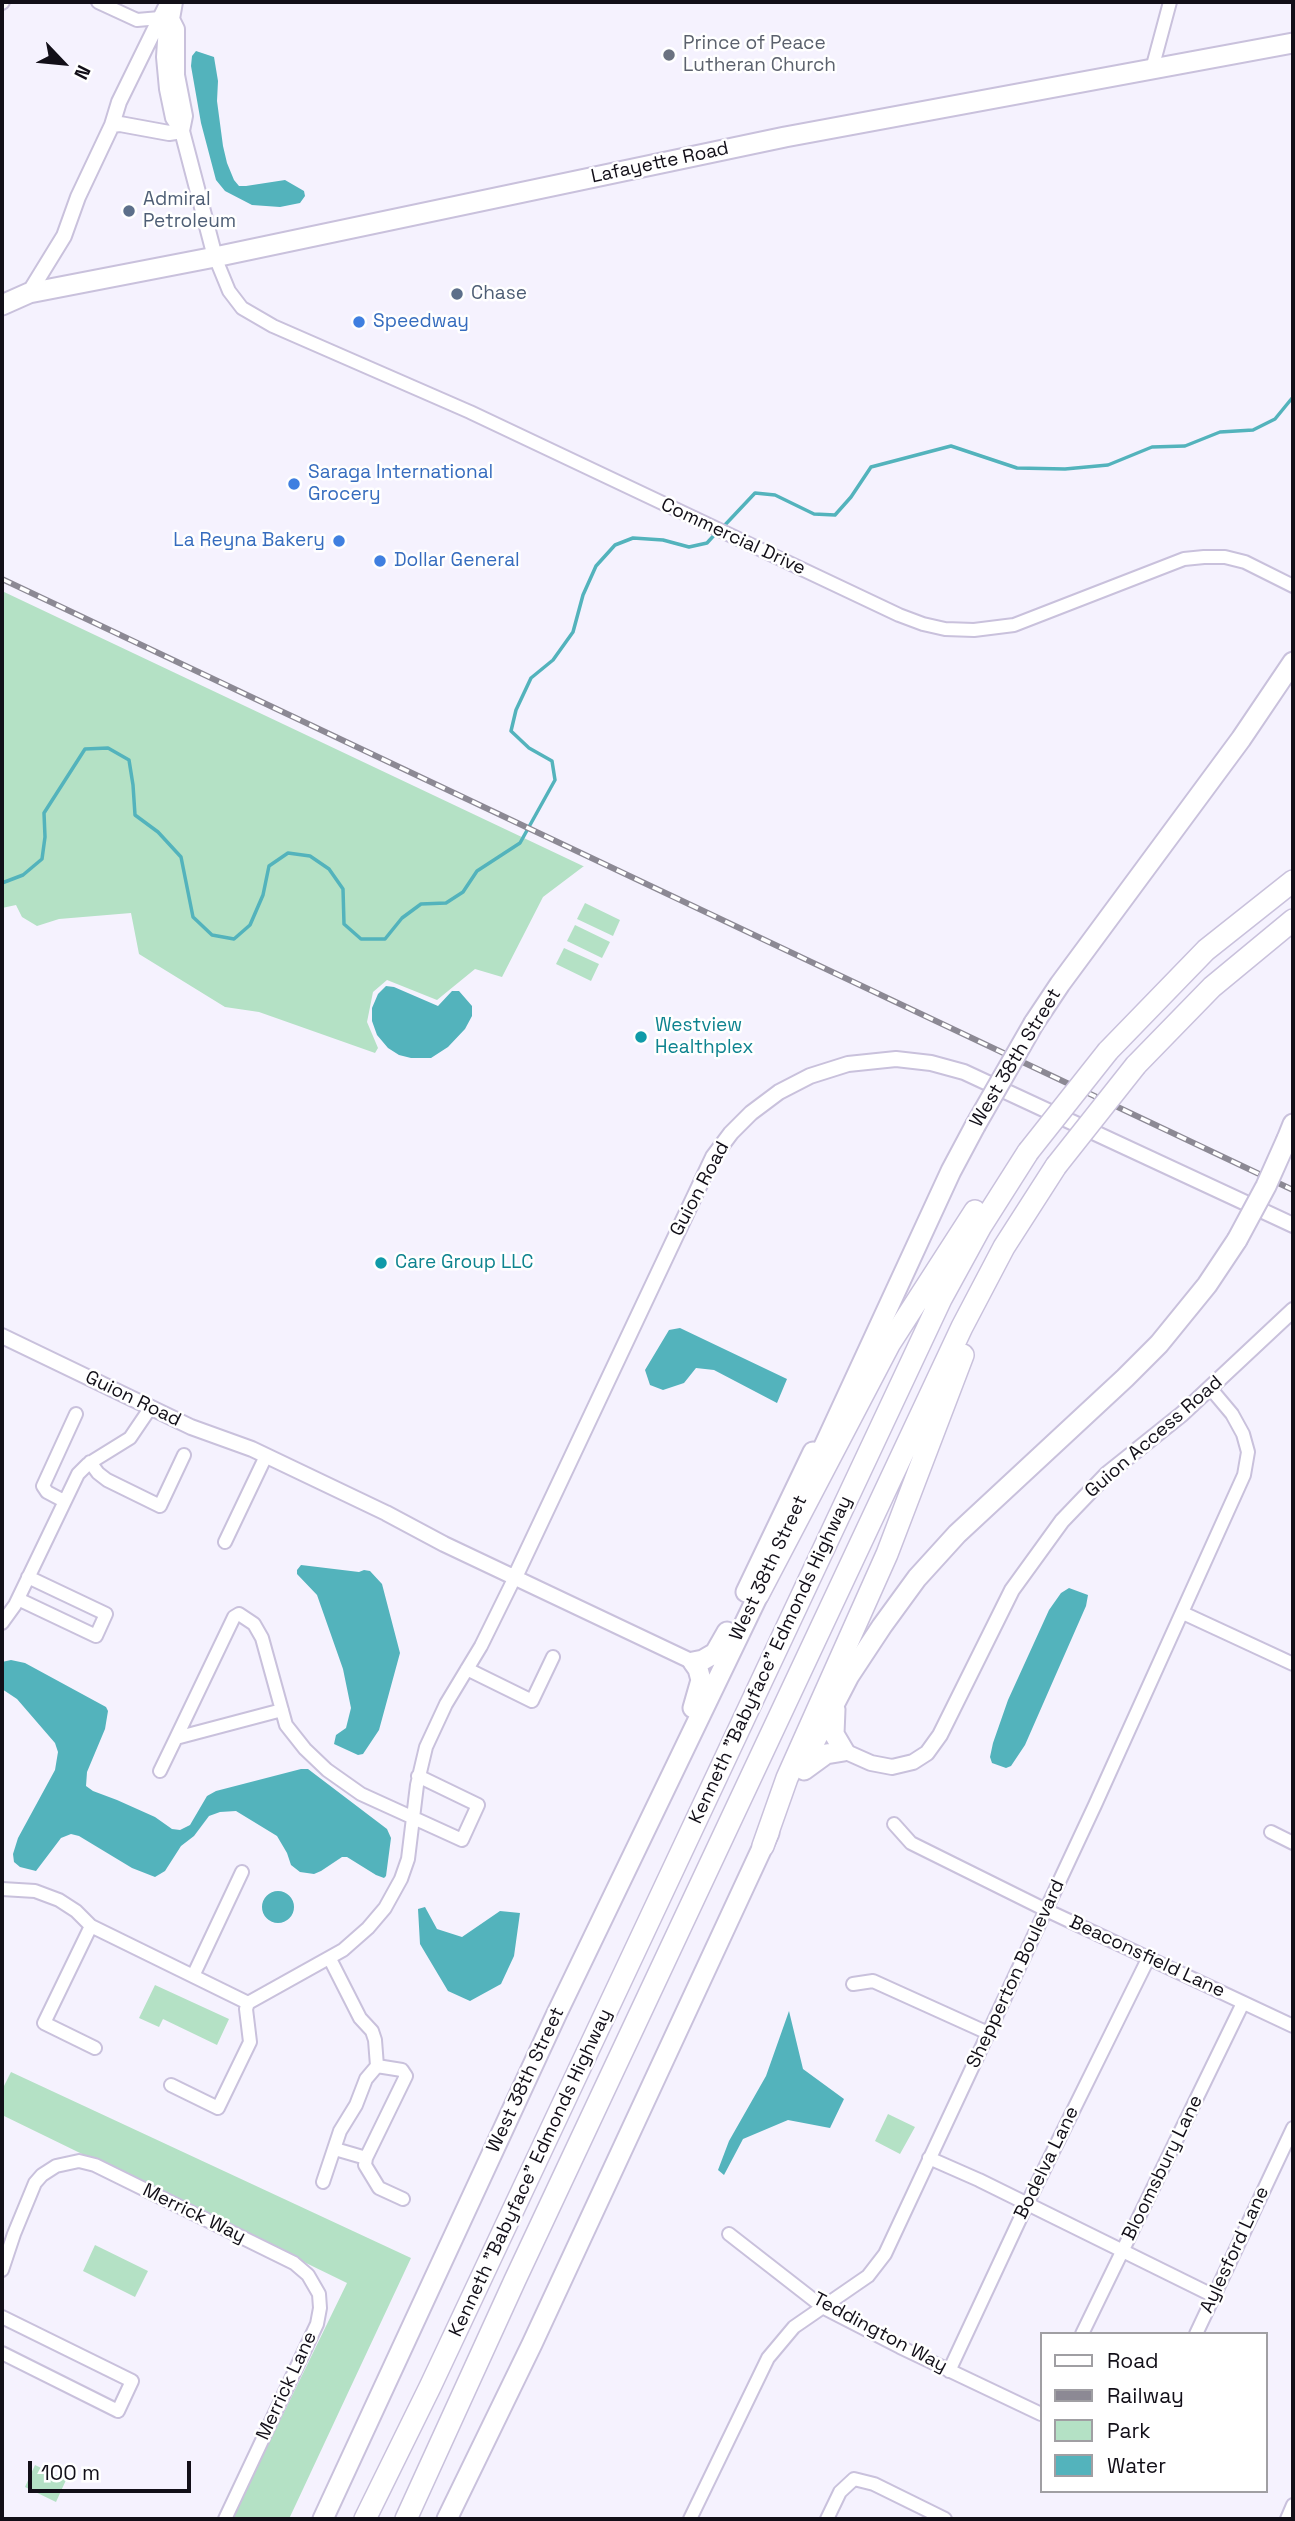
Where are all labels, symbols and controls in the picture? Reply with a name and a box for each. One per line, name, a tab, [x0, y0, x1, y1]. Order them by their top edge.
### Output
north arrow	[28, 28, 98, 98]
place label: Prince of Peace Lutheran Church	[683, 33, 836, 77]
marker: Prince of Peace Lutheran Church	[661, 47, 677, 63]
text: N	[68, 61, 96, 84]
street label: Lafayette Road	[589, 137, 731, 189]
place label: Admiral Petroleum	[143, 189, 236, 233]
marker: Admiral Petroleum	[121, 203, 137, 219]
place label: Chase	[471, 283, 527, 305]
marker: Chase	[449, 286, 465, 302]
place label: Speedway	[373, 311, 469, 333]
marker: Speedway	[351, 314, 367, 330]
place label: Saraga International Grocery	[308, 462, 493, 506]
marker: Saraga International Grocery	[286, 476, 302, 492]
street label: Commercial Drive	[657, 494, 809, 580]
place label: La Reyna Bakery	[173, 530, 325, 552]
marker: La Reyna Bakery	[331, 533, 347, 549]
place label: Dollar General	[394, 550, 520, 572]
marker: Dollar General	[372, 553, 388, 569]
street label: West 38th Street	[966, 985, 1066, 1131]
place label: Westview Healthplex	[655, 1015, 753, 1059]
marker: Westview Healthplex	[633, 1029, 649, 1045]
street label: Guion Road	[666, 1138, 734, 1240]
place label: Care Group LLC	[395, 1252, 533, 1274]
marker: Care Group LLC	[373, 1255, 389, 1271]
street label: Guion Road	[81, 1366, 185, 1432]
street label: Guion Access Road	[1081, 1371, 1227, 1503]
street label: Kenneth "Babyface" Edmonds Highway	[685, 1492, 857, 1828]
street label: West 38th Street	[725, 1492, 813, 1644]
street label: Shepperton Boulevard	[962, 1876, 1070, 2072]
street label: Beaconsfield Lane	[1066, 1911, 1228, 2003]
street label: West 38th Street	[482, 2004, 570, 2156]
street label: Kenneth "Babyface" Edmonds Highway	[445, 2005, 617, 2341]
street label: Bloomsbury Lane	[1118, 2092, 1208, 2244]
street label: Bodelva Lane	[1010, 2103, 1084, 2223]
street label: Merrick Way	[139, 2179, 249, 2249]
street label: Aylesford Lane	[1196, 2183, 1274, 2317]
street label: Teddington Way	[809, 2288, 951, 2378]
street label: Merrick Lane	[252, 2328, 322, 2444]
legend	[1040, 2332, 1267, 2493]
text: Road	[1107, 2347, 1159, 2374]
text: Railway	[1107, 2382, 1184, 2409]
text: Park	[1107, 2417, 1151, 2444]
scale bar	[32, 2448, 194, 2492]
text: Water	[1107, 2452, 1166, 2479]
text: 100 m	[41, 2459, 100, 2486]

